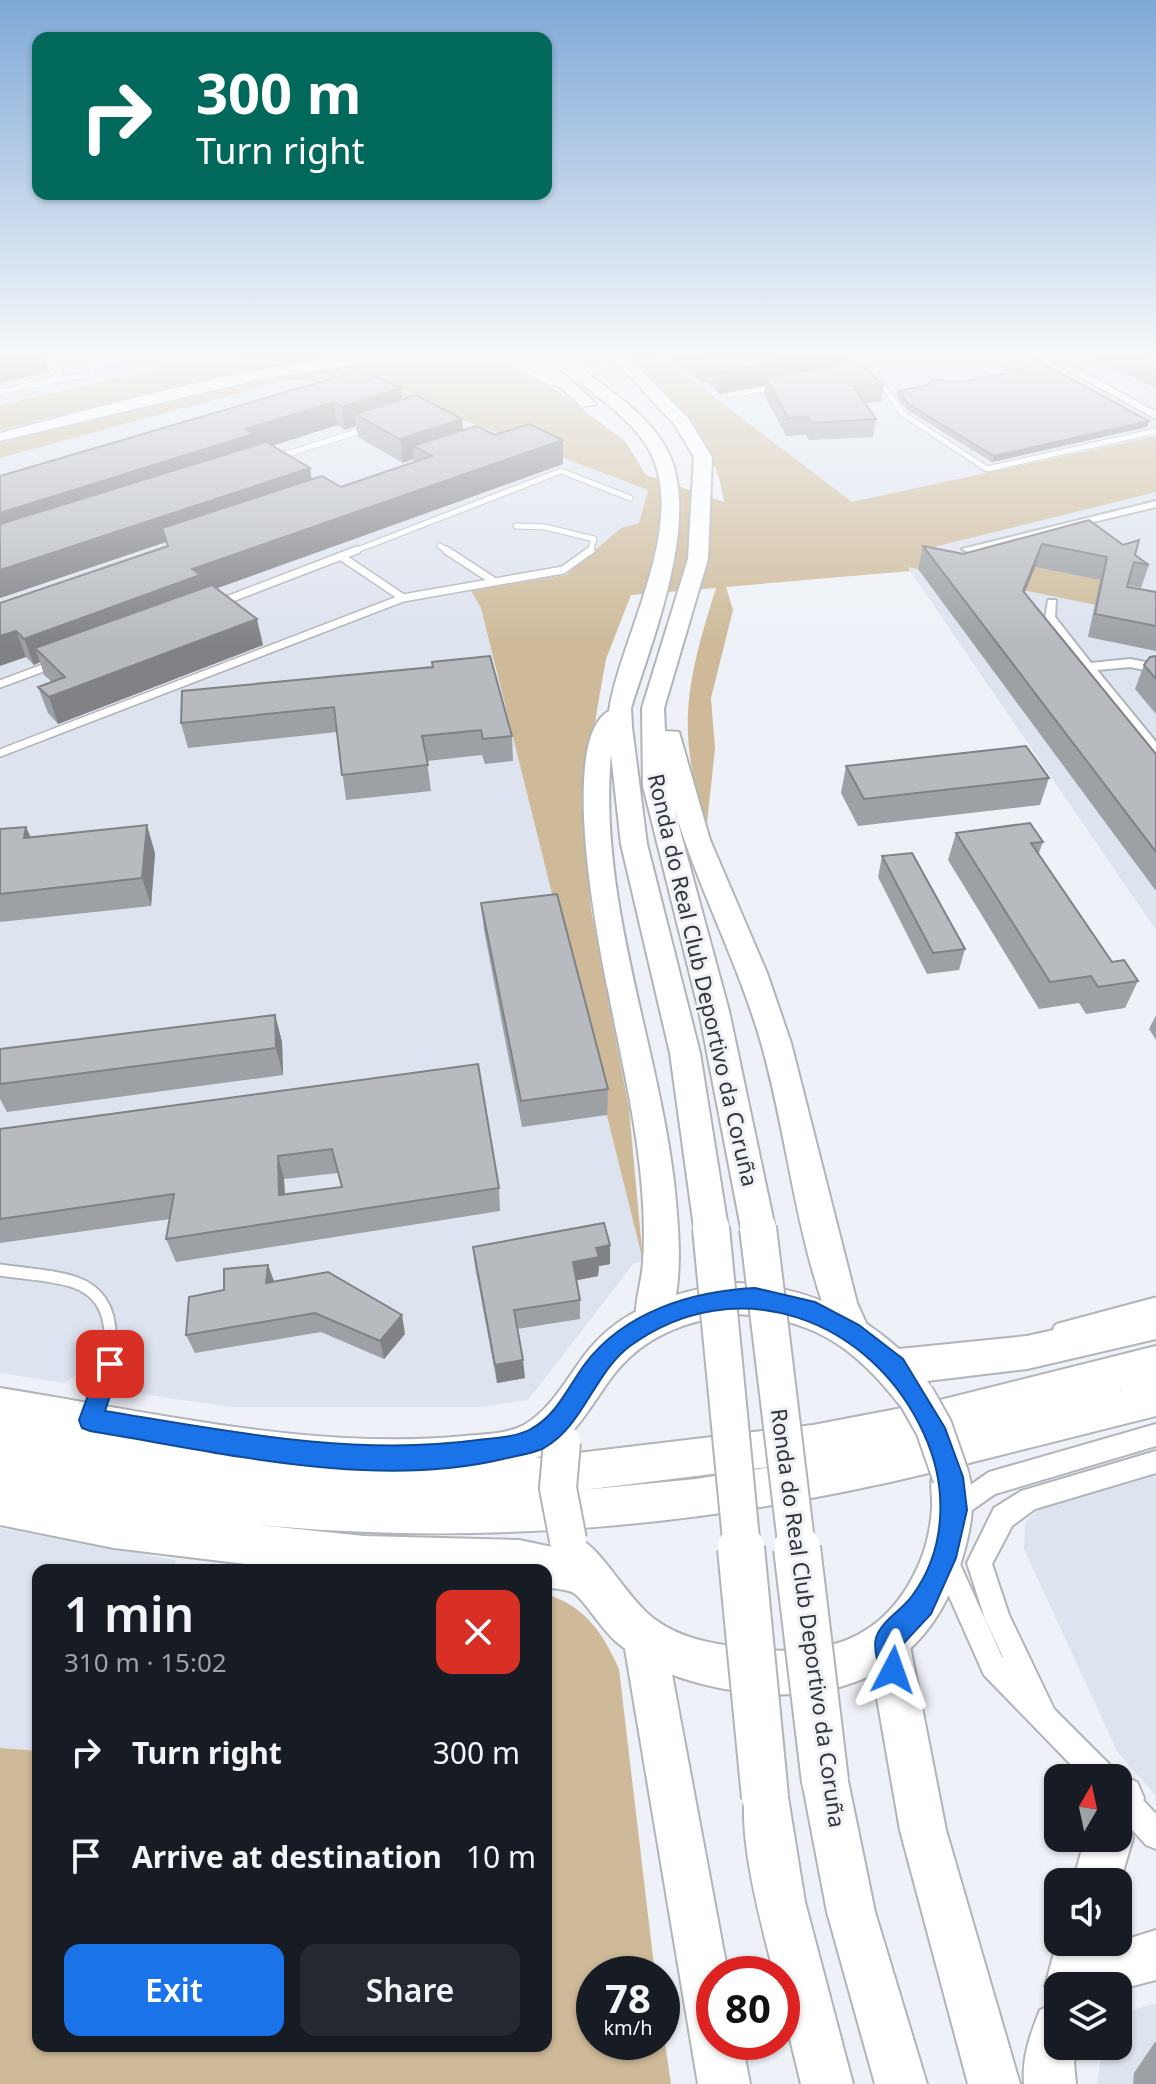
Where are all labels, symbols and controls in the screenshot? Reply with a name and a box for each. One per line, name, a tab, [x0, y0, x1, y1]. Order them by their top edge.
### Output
text: 300 m	[196, 54, 361, 130]
icon: right	[64, 64, 168, 168]
text: Turn right	[196, 126, 364, 175]
street label: Ronda do Real Club Deportivo da Coruña	[642, 770, 766, 1189]
pin	[76, 1330, 144, 1398]
icon: arrive	[88, 1342, 132, 1386]
street label: Ronda do Real Club Deportivo da Coruña	[765, 1407, 853, 1829]
text: 1 min	[64, 1581, 194, 1646]
button: close	[436, 1590, 520, 1674]
position arrow	[851, 1628, 935, 1712]
text: 310 m · 15:02	[64, 1644, 227, 1680]
icon: right	[64, 1730, 108, 1774]
text: Turn right	[132, 1732, 282, 1773]
text: 300 m	[433, 1732, 520, 1773]
north arrow	[1044, 1764, 1132, 1852]
map controls	[1044, 1764, 1132, 2060]
icon: arrive	[64, 1834, 108, 1878]
text: Arrive at destination	[132, 1836, 442, 1877]
text: 10 m	[466, 1836, 536, 1877]
button: sound	[1044, 1868, 1132, 1956]
button: Exit	[64, 1944, 284, 2036]
button: Share	[300, 1944, 520, 2036]
speed limit sign: 80	[696, 1956, 800, 2060]
text: 78	[605, 1970, 651, 2025]
button: layers	[1044, 1972, 1132, 2060]
text: km/h	[603, 2014, 653, 2041]

